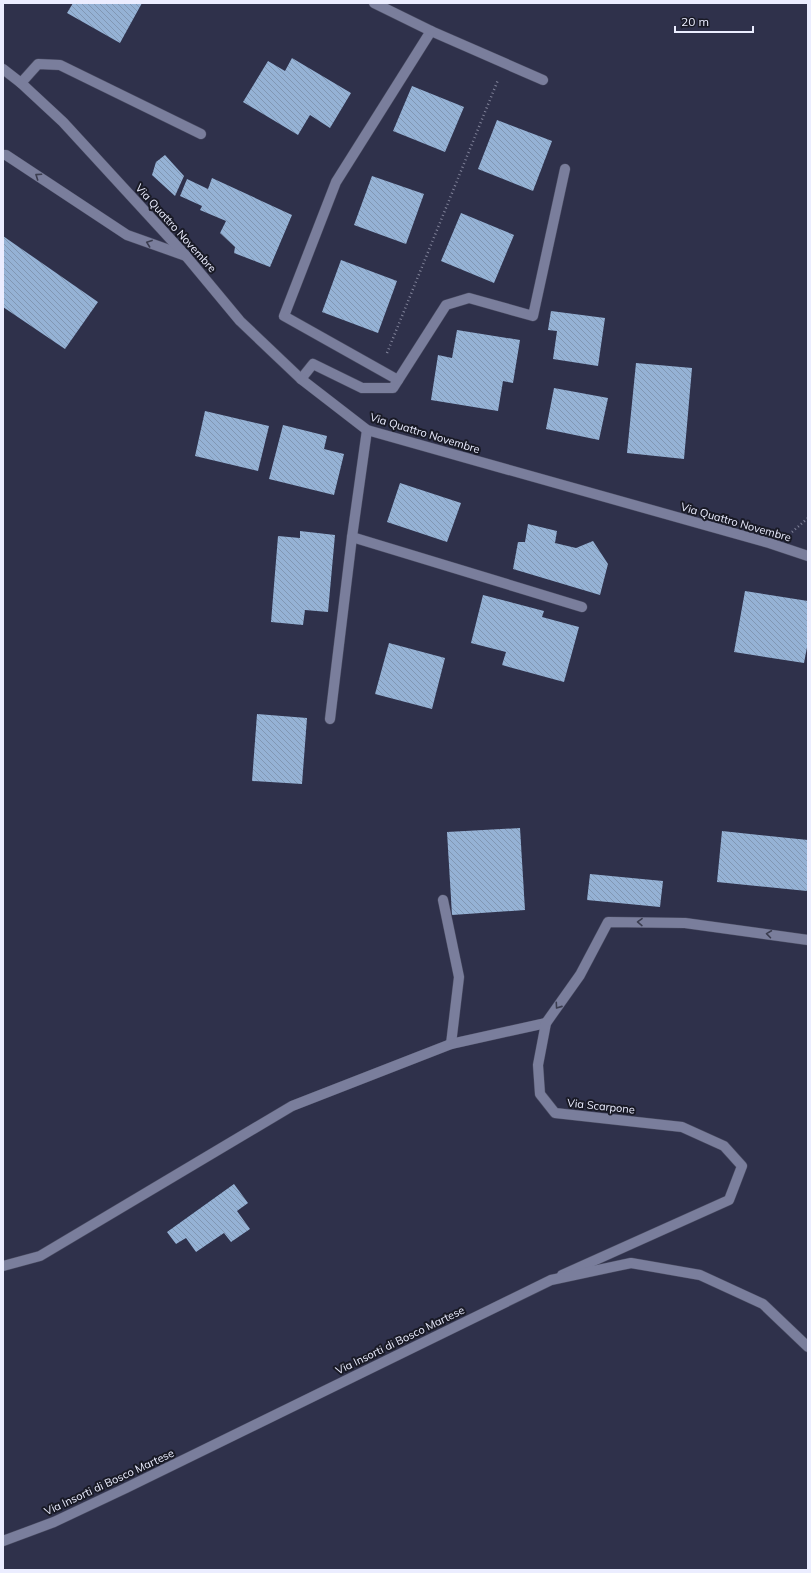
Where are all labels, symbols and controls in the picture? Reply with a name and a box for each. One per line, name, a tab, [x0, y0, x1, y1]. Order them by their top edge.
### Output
scale bar	[675, 8, 753, 34]
text: 20 m	[681, 14, 709, 29]
one-way arrow	[35, 173, 42, 181]
street label: Via Quattro Novembre	[133, 181, 219, 275]
one-way arrow	[146, 239, 153, 248]
street label: Via Quattro Novembre	[368, 410, 482, 456]
street label: Via Quattro Novembre	[679, 500, 793, 544]
one-way arrow	[637, 918, 643, 926]
one-way arrow	[766, 930, 772, 939]
one-way arrow	[555, 1002, 563, 1009]
street label: Via Scarpone	[566, 1095, 636, 1117]
street label: Via Insorti di Bosco Martese	[333, 1303, 467, 1377]
street label: Via Insorti di Bosco Martese	[42, 1446, 176, 1518]

